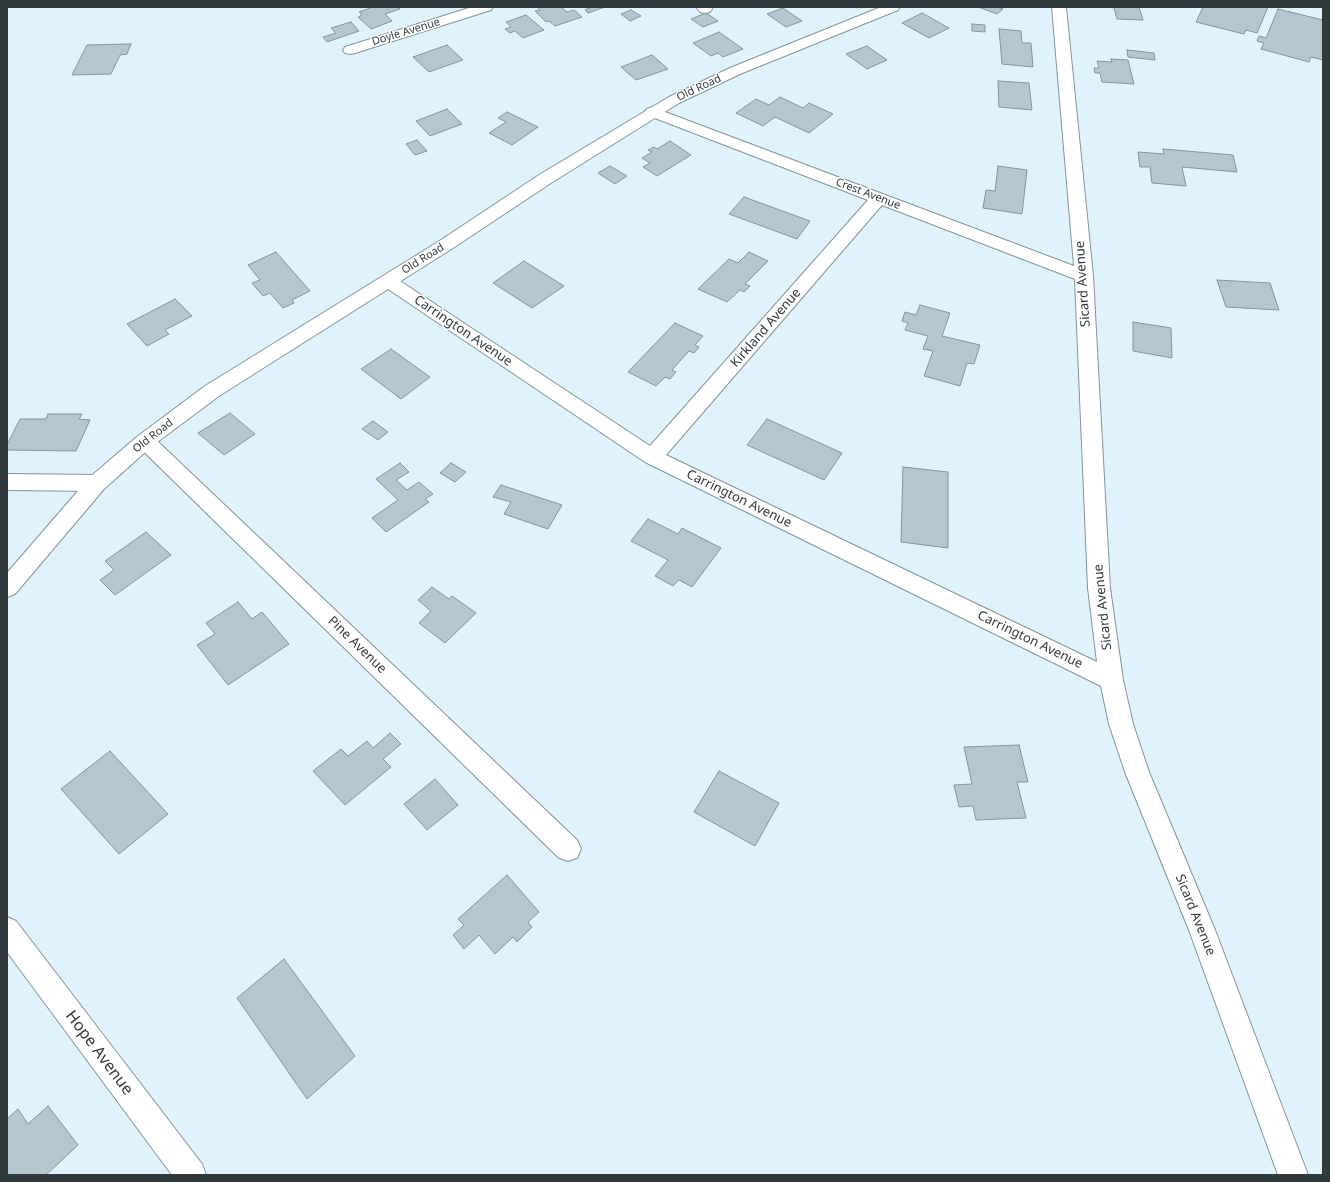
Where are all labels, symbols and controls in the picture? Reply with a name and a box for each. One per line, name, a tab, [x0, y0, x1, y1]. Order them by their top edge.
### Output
street label: Doyle Avenue	[370, 15, 442, 49]
street label: Old Road	[675, 72, 723, 104]
street label: Crest Avenue	[834, 176, 902, 212]
street label: Sicard Avenue	[1072, 240, 1094, 328]
street label: Old Road	[399, 241, 447, 277]
street label: Kirkland Avenue	[728, 285, 804, 371]
street label: Carrington Avenue	[411, 292, 515, 370]
street label: Old Road	[130, 416, 176, 456]
street label: Carrington Avenue	[684, 467, 794, 531]
street label: Sicard Avenue	[1091, 563, 1115, 651]
street label: Carrington Avenue	[975, 608, 1085, 672]
street label: Pine Avenue	[324, 613, 390, 677]
street label: Sicard Avenue	[1172, 872, 1218, 958]
street label: Hope Avenue	[61, 1007, 137, 1099]

